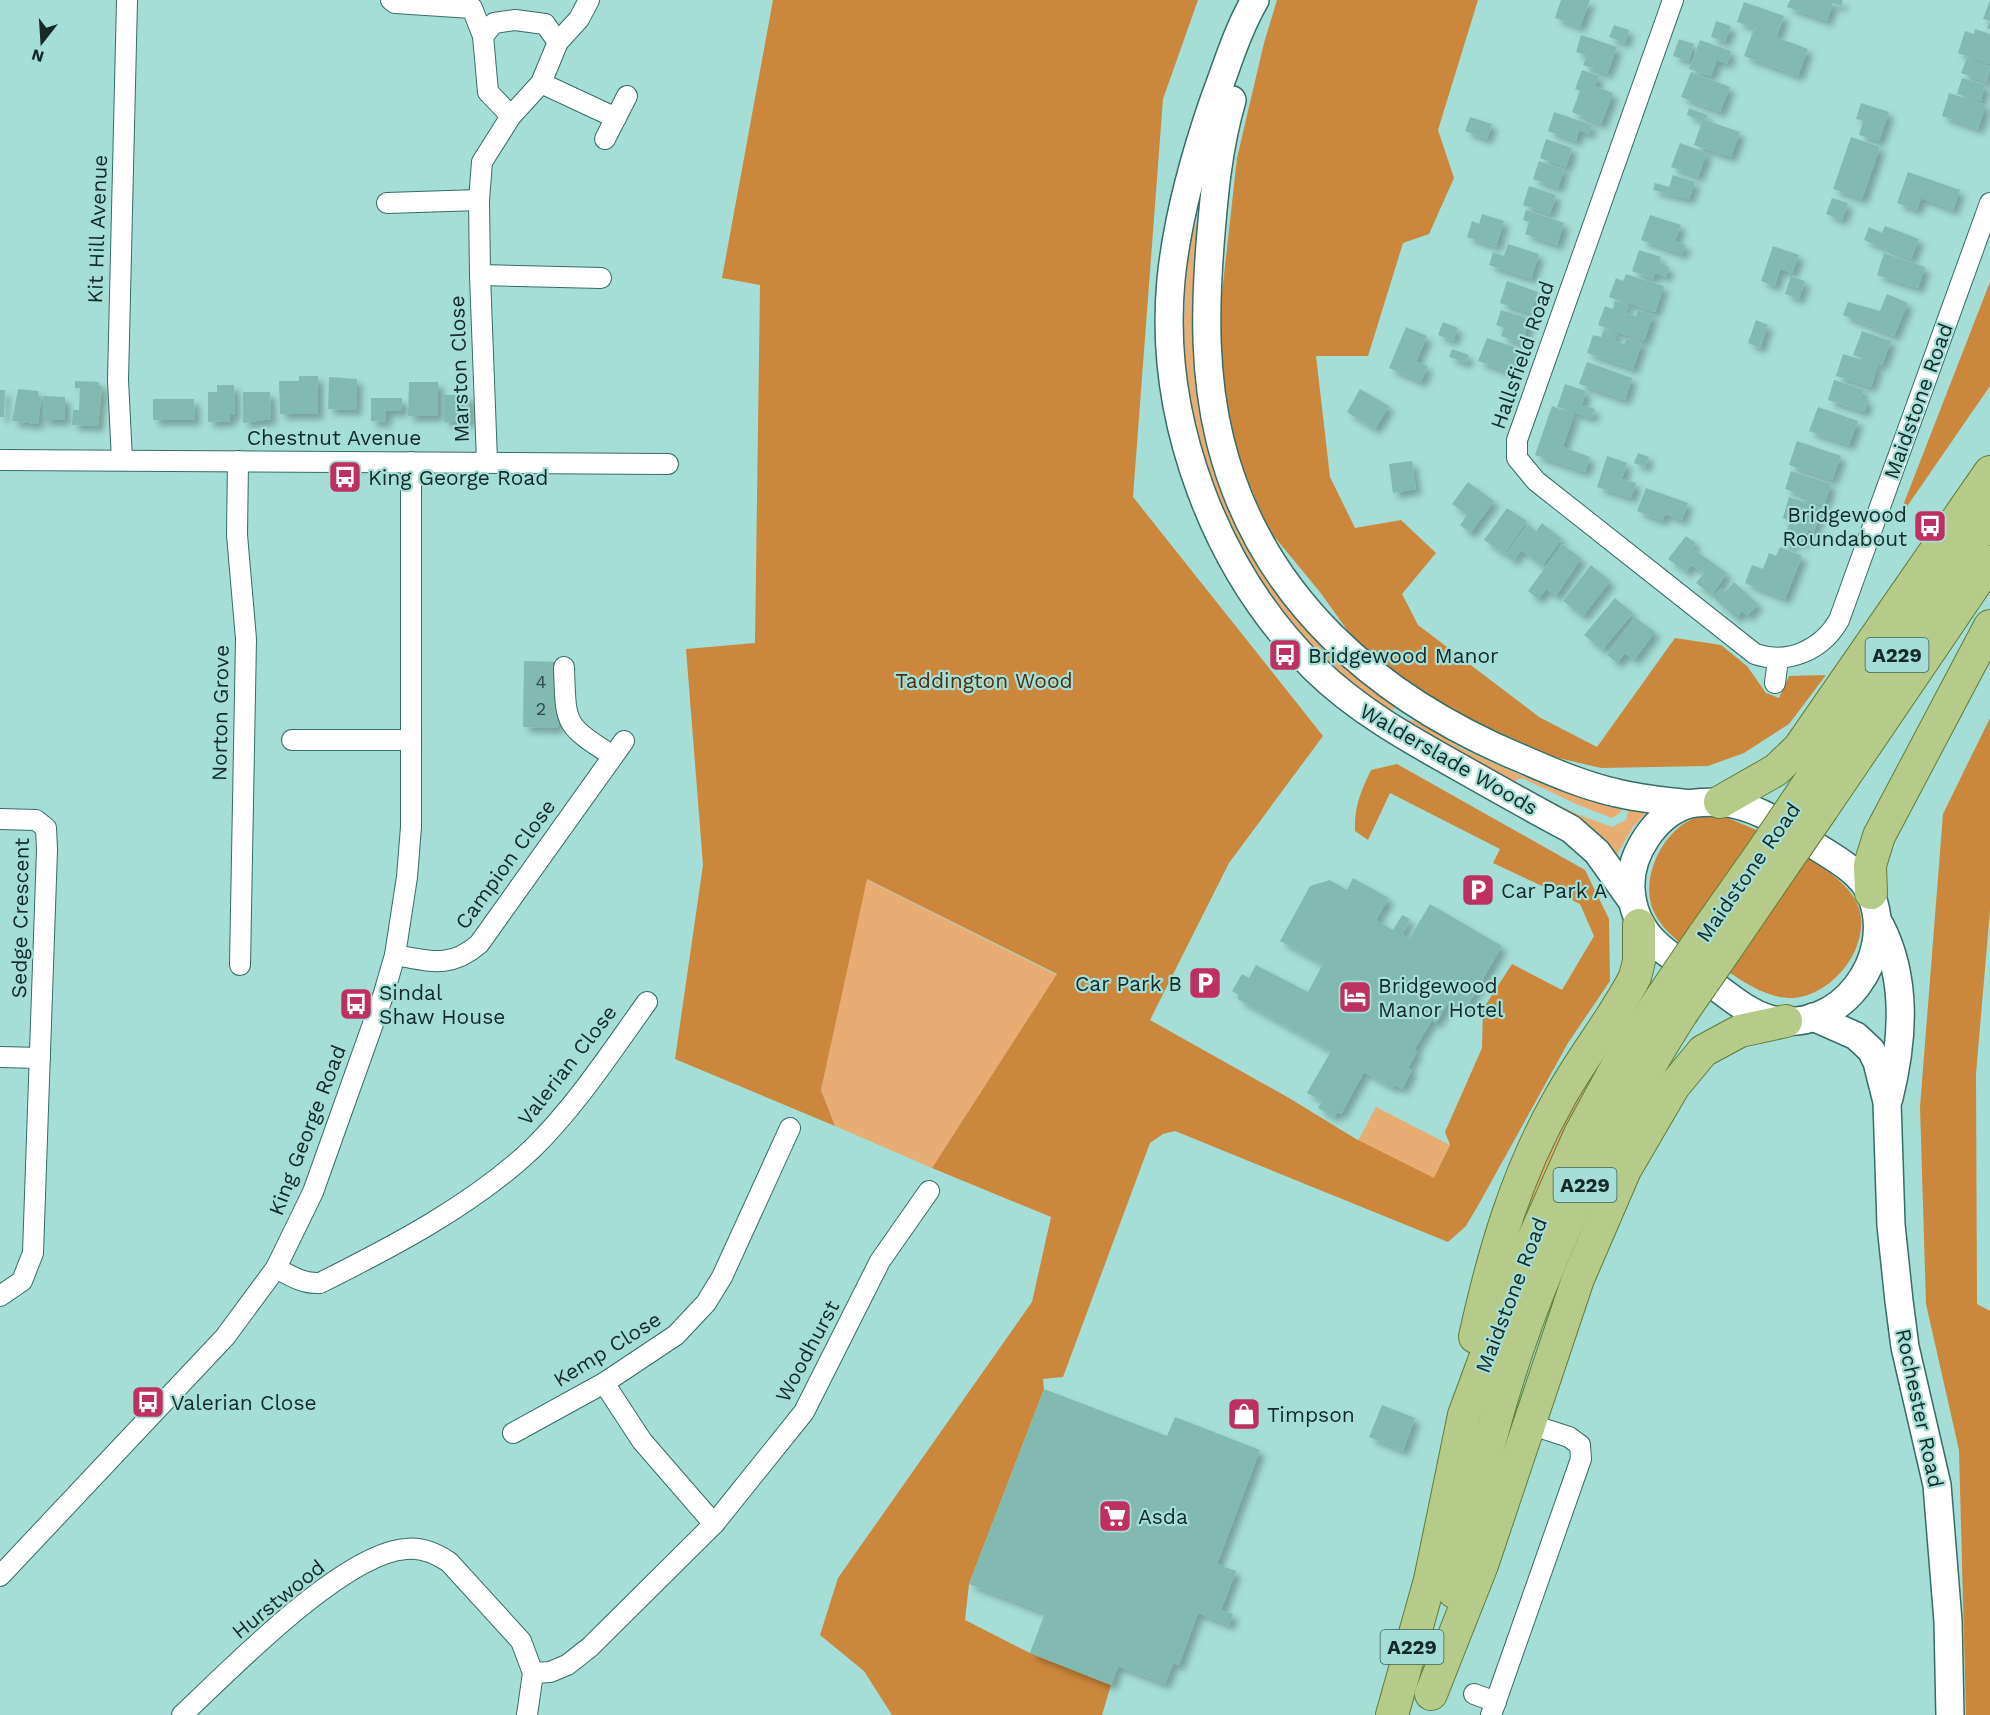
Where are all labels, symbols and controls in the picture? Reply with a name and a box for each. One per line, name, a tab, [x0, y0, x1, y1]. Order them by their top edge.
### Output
north arrow	[12, 12, 72, 72]
text: N	[29, 45, 46, 67]
street label: Kit Hill Avenue	[82, 154, 112, 304]
street label: Hallsfield Road	[1485, 278, 1559, 432]
street label: Marston Close	[444, 295, 474, 443]
street label: Maidstone Road	[1878, 319, 1958, 483]
street label: Chestnut Avenue	[247, 425, 421, 450]
bus stop icon: King George Road	[327, 459, 363, 495]
place label: King George Road	[368, 465, 548, 490]
place label: Bridgewood Roundabout	[1782, 502, 1907, 551]
bus stop icon: Bridgewood Roundabout	[1912, 508, 1948, 544]
bus stop icon: Bridgewood Manor	[1267, 637, 1303, 673]
road number: A229	[1866, 638, 1928, 672]
place label: Bridgewood Manor	[1308, 643, 1499, 668]
street label: Norton Grove	[206, 645, 234, 781]
park label: Taddington Wood	[895, 668, 1073, 693]
house number: 4	[536, 671, 547, 692]
house number: 2	[536, 698, 546, 719]
street label: Walderslade Woods	[1356, 698, 1542, 820]
street label: Campion Close	[449, 794, 561, 934]
street label: Maidstone Road	[1691, 797, 1805, 947]
street label: Sedge Crescent	[6, 837, 34, 998]
parking icon: Car Park A	[1460, 872, 1496, 908]
place label: Car Park A	[1501, 878, 1608, 903]
parking icon: Car Park B	[1187, 965, 1223, 1001]
place label: Car Park B	[1075, 971, 1182, 996]
place label: Bridgewood Manor Hotel	[1378, 973, 1504, 1022]
hotel icon: Bridgewood Manor Hotel	[1337, 979, 1373, 1015]
place label: Sindal Shaw House	[379, 980, 505, 1029]
bus stop icon: Sindal Shaw House	[338, 986, 374, 1022]
street label: Valerian Close	[512, 1000, 622, 1130]
street label: King George Road	[263, 1041, 351, 1219]
road number: A229	[1554, 1168, 1616, 1202]
street label: Maidstone Road	[1470, 1214, 1552, 1376]
street label: Woodhurst	[770, 1296, 844, 1406]
street label: Kemp Close	[549, 1306, 665, 1392]
street label: Rochester Road	[1891, 1326, 1949, 1490]
bus stop icon: Valerian Close	[130, 1384, 166, 1420]
place label: Valerian Close	[171, 1390, 317, 1415]
shop icon: Timpson	[1226, 1396, 1262, 1432]
place label: Timpson	[1267, 1402, 1355, 1427]
supermarket icon: Asda	[1097, 1498, 1133, 1534]
place label: Asda	[1138, 1504, 1188, 1529]
street label: Hurstwood	[227, 1554, 329, 1644]
road number: A229	[1380, 1630, 1444, 1664]

